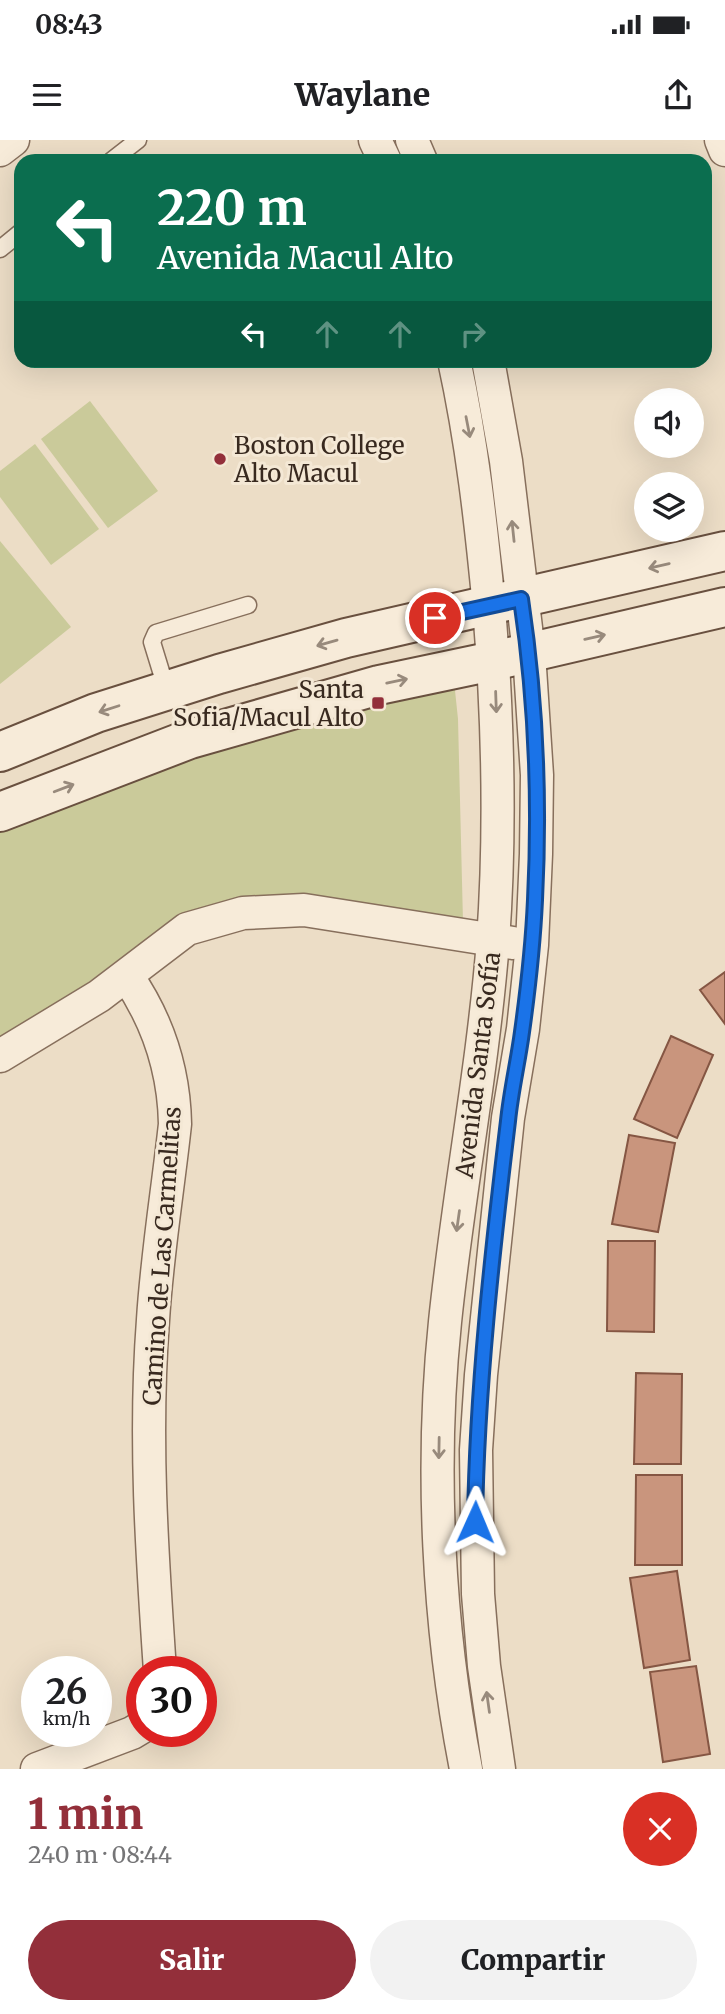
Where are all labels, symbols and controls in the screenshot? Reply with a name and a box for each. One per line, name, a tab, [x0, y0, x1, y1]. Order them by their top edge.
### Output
text: 08:43	[35, 8, 103, 41]
text: Waylane	[295, 75, 430, 115]
icon: menu	[28, 76, 66, 114]
icon: share	[659, 76, 697, 114]
text: 220 m	[157, 177, 307, 238]
icon: left	[42, 182, 133, 273]
text: Avenida Macul Alto	[157, 238, 453, 278]
icon: left	[235, 315, 273, 353]
icon: ahead	[308, 315, 346, 353]
icon: ahead	[381, 315, 419, 353]
icon: right	[454, 315, 492, 353]
map controls	[634, 388, 704, 542]
button: sound	[634, 388, 704, 458]
one-way arrow	[462, 415, 475, 438]
place label: Boston College Alto Macul	[233, 430, 404, 489]
marker: Boston College Alto Macul	[212, 451, 228, 467]
button: layers	[634, 472, 704, 542]
one-way arrow	[507, 521, 520, 543]
one-way arrow	[648, 560, 670, 573]
pin	[405, 588, 465, 648]
icon: arrive	[416, 599, 454, 637]
one-way arrow	[583, 630, 606, 643]
one-way arrow	[316, 638, 338, 651]
place label: Santa Sofia/Macul Alto	[173, 674, 364, 733]
one-way arrow	[385, 674, 408, 687]
one-way arrow	[489, 690, 502, 713]
marker: Santa Sofia/Macul Alto	[370, 695, 386, 711]
one-way arrow	[98, 704, 120, 717]
one-way arrow	[52, 781, 74, 794]
street label: Avenida Santa Sofía	[449, 950, 507, 1181]
street label: Camino de Las Carmelitas	[136, 1105, 188, 1407]
one-way arrow	[452, 1209, 465, 1232]
one-way arrow	[432, 1436, 446, 1459]
position arrow	[438, 1485, 512, 1559]
speed limit sign: 30	[126, 1656, 217, 1747]
text: 26	[46, 1670, 87, 1714]
one-way arrow	[482, 1691, 495, 1713]
text: km/h	[43, 1707, 90, 1730]
text: 1 min	[28, 1788, 143, 1840]
button: close	[623, 1792, 697, 1866]
text: 240 m · 08:44	[28, 1840, 172, 1869]
button: Salir	[28, 1920, 356, 2000]
button: Compartir	[370, 1920, 697, 2000]

